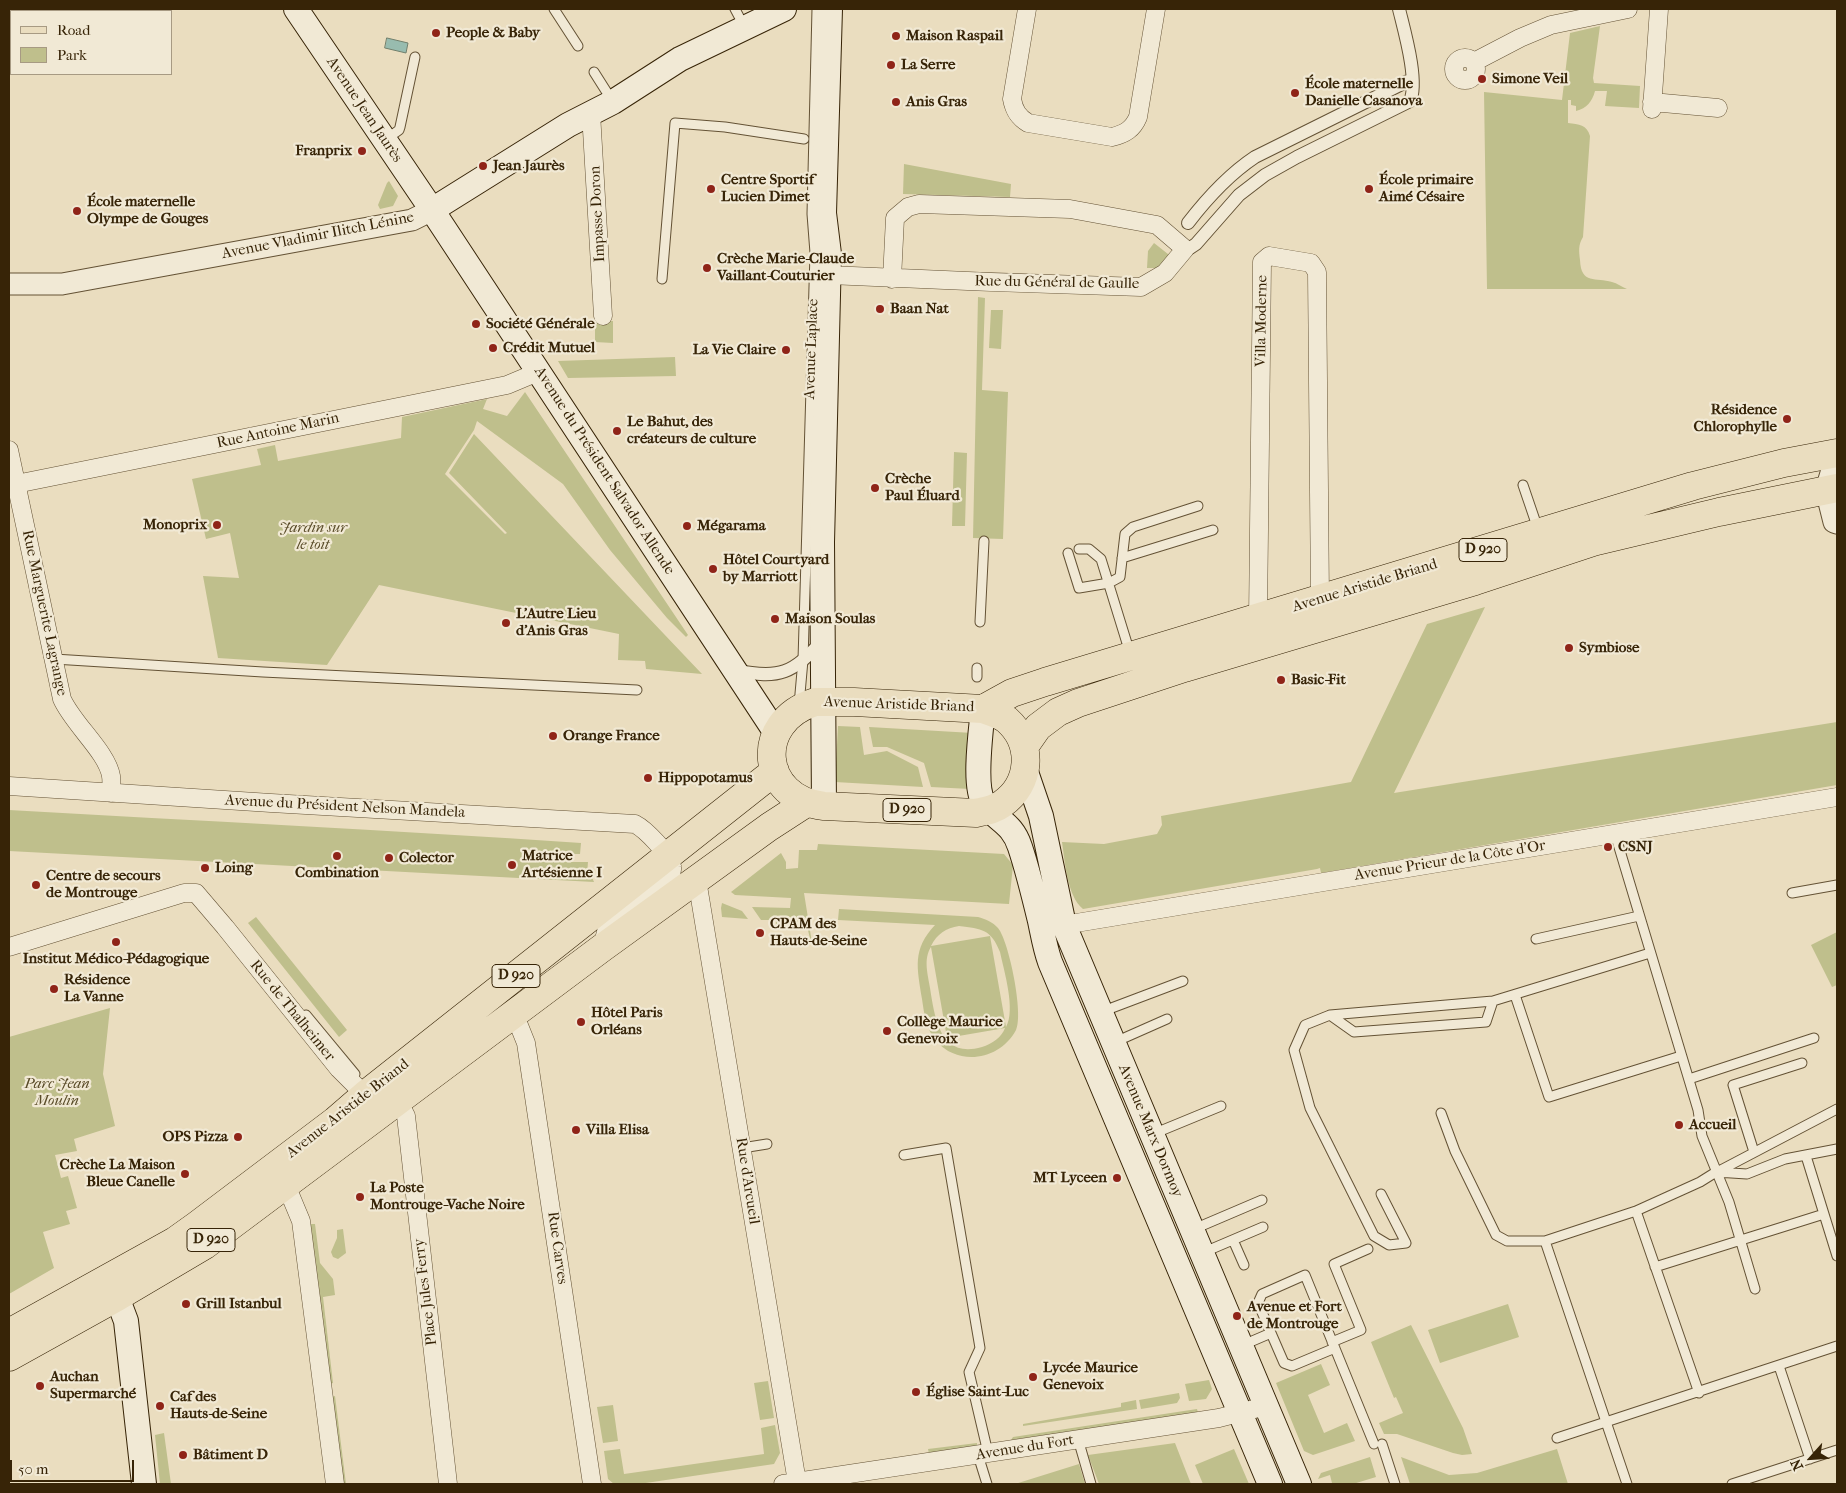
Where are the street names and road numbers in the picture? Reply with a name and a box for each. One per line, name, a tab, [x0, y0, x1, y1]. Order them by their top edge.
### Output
street label: Avenue Jean Jaurès	[322, 54, 406, 166]
street label: Impasse Doron	[586, 165, 610, 263]
street label: Avenue Vladimir Ilitch Lénine	[220, 209, 416, 263]
street label: Rue du Général de Gaulle	[975, 273, 1139, 293]
street label: Villa Moderne	[1252, 275, 1272, 367]
street label: Avenue Laplace	[801, 298, 823, 400]
street label: Avenue du Président Salvador Allende	[530, 364, 678, 578]
street label: Rue Antoine Marin	[215, 409, 341, 453]
street label: Rue Marguerite Lagrange	[18, 528, 70, 698]
road number: D 920	[1459, 538, 1507, 562]
street label: Avenue Aristide Briand	[1290, 555, 1440, 617]
street label: Avenue Aristide Briand	[823, 693, 975, 717]
street label: Avenue du Président Nelson Mandela	[225, 792, 465, 822]
road number: D 920	[883, 798, 931, 822]
street label: Avenue Prieur de la Côte d'Or	[1353, 837, 1547, 885]
street label: Rue de Thalheimer	[246, 957, 338, 1065]
road number: D 920	[492, 964, 540, 988]
street label: Avenue Aristide Briand	[283, 1056, 413, 1162]
street label: Avenue Marx Dormoy	[1114, 1062, 1186, 1200]
street label: Rue d'Arcueil	[731, 1136, 763, 1226]
street label: Rue Carves	[543, 1210, 571, 1286]
road number: D 920	[187, 1228, 235, 1252]
street label: Place Jules Ferry	[411, 1237, 441, 1347]
street label: Avenue du Fort	[975, 1431, 1075, 1465]

